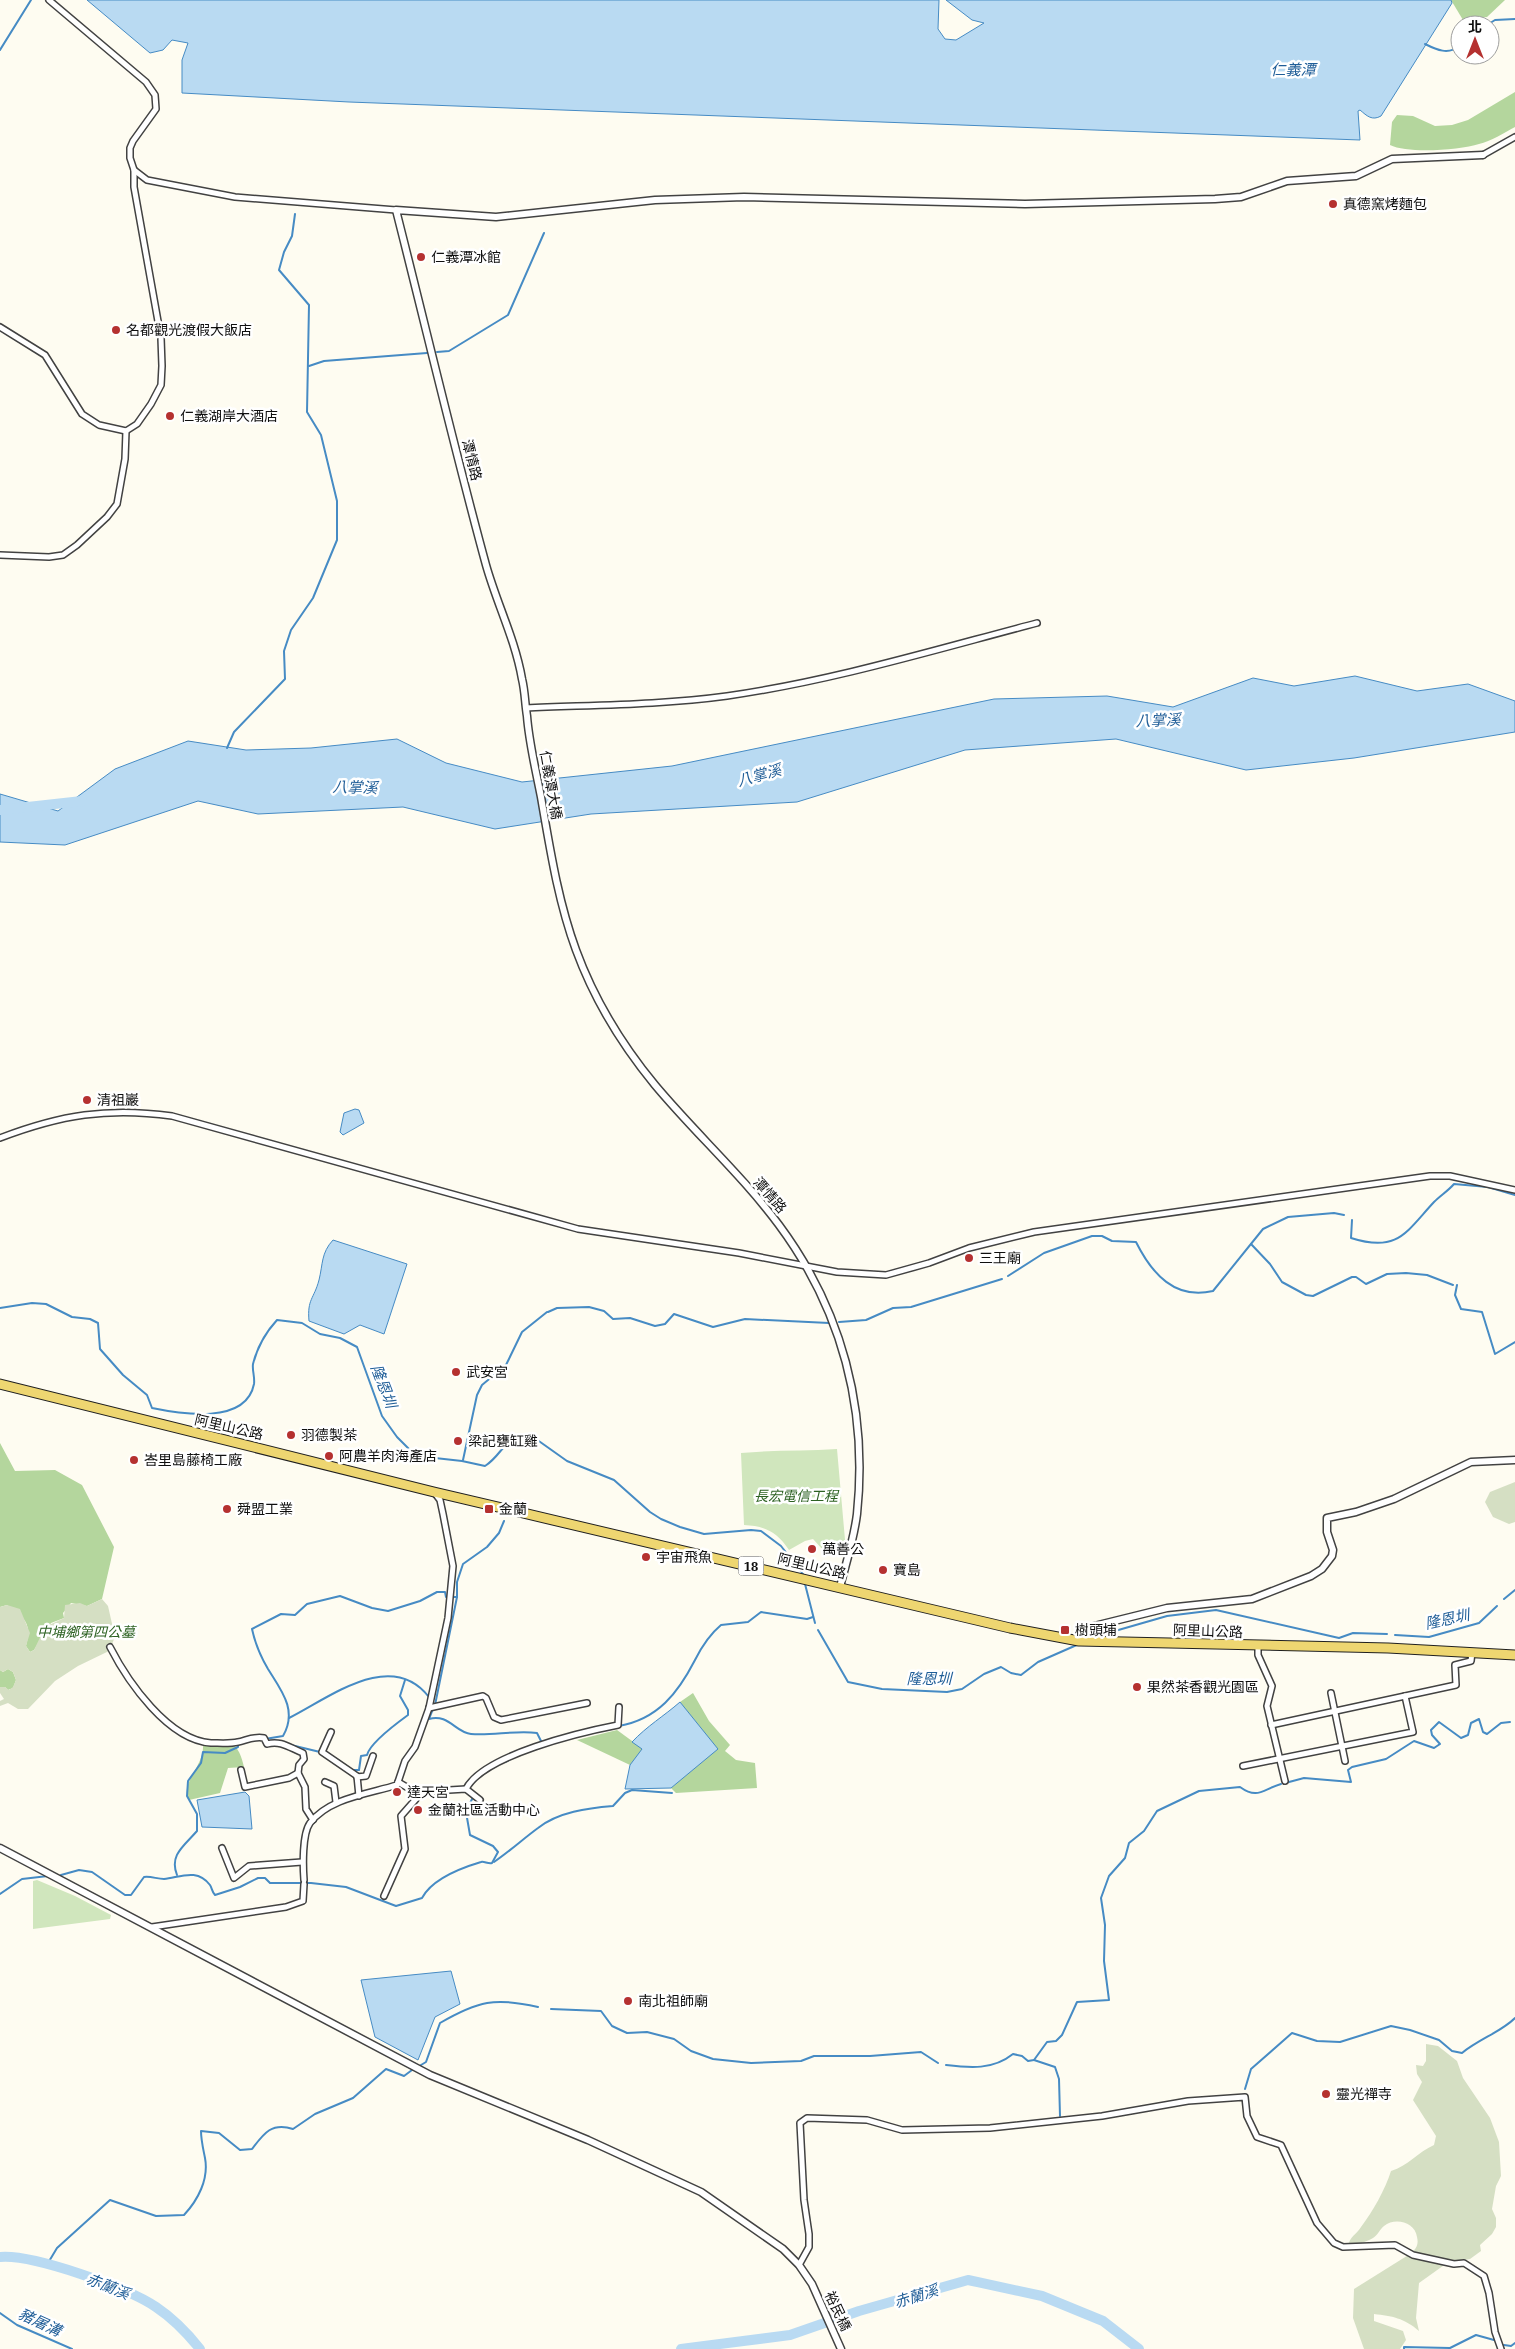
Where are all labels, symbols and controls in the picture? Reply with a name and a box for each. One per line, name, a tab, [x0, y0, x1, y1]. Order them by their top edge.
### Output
north arrow	[1450, 15, 1500, 65]
text: 北	[1468, 18, 1482, 36]
water label: 仁義潭	[1270, 60, 1318, 79]
place label: 真德窯烤麵包	[1343, 195, 1427, 213]
marker: 真德窯烤麵包	[1327, 198, 1339, 210]
place label: 仁義潭冰館	[431, 248, 501, 266]
marker: 仁義潭冰館	[415, 251, 427, 263]
place label: 名都觀光渡假大飯店	[126, 321, 252, 339]
marker: 名都觀光渡假大飯店	[110, 324, 122, 336]
place label: 仁義湖岸大酒店	[180, 407, 278, 425]
marker: 仁義湖岸大酒店	[164, 410, 176, 422]
street label: 潭情路	[458, 437, 486, 483]
water label: 八掌溪	[1135, 710, 1183, 730]
street label: 仁義潭大橋	[536, 749, 566, 821]
water label: 八掌溪	[735, 759, 785, 790]
water label: 八掌溪	[332, 777, 380, 797]
place label: 清祖巖	[97, 1091, 139, 1109]
marker: 清祖巖	[81, 1094, 93, 1106]
street label: 潭情路	[749, 1173, 791, 1217]
place label: 三王廟	[979, 1249, 1021, 1267]
marker: 三王廟	[963, 1252, 975, 1264]
water label: 隆恩圳	[367, 1362, 402, 1412]
place label: 武安宮	[466, 1363, 508, 1381]
marker: 武安宮	[450, 1366, 462, 1378]
street label: 阿里山公路	[193, 1410, 265, 1444]
place label: 羽德製茶	[301, 1426, 357, 1444]
marker: 羽德製茶	[285, 1429, 297, 1441]
place label: 梁記甕缸雞	[468, 1432, 538, 1450]
marker: 梁記甕缸雞	[452, 1435, 464, 1447]
place label: 阿農羊肉海產店	[339, 1447, 437, 1465]
marker: 阿農羊肉海產店	[323, 1450, 335, 1462]
place label: 峇里島藤椅工廠	[144, 1451, 242, 1469]
marker: 峇里島藤椅工廠	[128, 1454, 140, 1466]
park label: 長宏電信工程	[754, 1487, 840, 1505]
place label: 舜盟工業	[237, 1500, 293, 1518]
place label: 金蘭	[499, 1500, 527, 1518]
marker: 舜盟工業	[221, 1503, 233, 1515]
marker: 金蘭	[483, 1503, 495, 1515]
place label: 萬善公	[822, 1540, 864, 1558]
marker: 萬善公	[806, 1543, 818, 1555]
place label: 宇宙飛魚	[656, 1548, 712, 1566]
street label: 阿里山公路	[776, 1549, 848, 1583]
marker: 宇宙飛魚	[640, 1551, 652, 1563]
road number: 18	[738, 1556, 764, 1575]
place label: 寶島	[893, 1561, 921, 1579]
marker: 寶島	[877, 1564, 889, 1576]
water label: 隆恩圳	[1423, 1605, 1473, 1633]
place label: 樹頭埔	[1075, 1621, 1117, 1639]
street label: 阿里山公路	[1173, 1621, 1243, 1641]
park label: 中埔鄉第四公墓	[37, 1623, 137, 1641]
marker: 樹頭埔	[1059, 1624, 1071, 1636]
water label: 隆恩圳	[906, 1669, 953, 1688]
place label: 果然茶香觀光園區	[1147, 1678, 1259, 1696]
marker: 果然茶香觀光園區	[1131, 1681, 1143, 1693]
place label: 達天宮	[407, 1783, 449, 1801]
marker: 達天宮	[391, 1786, 403, 1798]
place label: 金蘭社區活動中心	[428, 1801, 540, 1819]
marker: 金蘭社區活動中心	[412, 1804, 424, 1816]
place label: 南北祖師廟	[638, 1992, 708, 2010]
marker: 南北祖師廟	[622, 1995, 634, 2007]
place label: 靈光禪寺	[1336, 2085, 1392, 2103]
marker: 靈光禪寺	[1320, 2088, 1332, 2100]
water label: 赤蘭溪	[84, 2269, 134, 2304]
water label: 赤蘭溪	[892, 2280, 942, 2312]
street label: 裕民橋	[821, 2288, 855, 2334]
water label: 豬屠溝	[16, 2304, 66, 2341]

